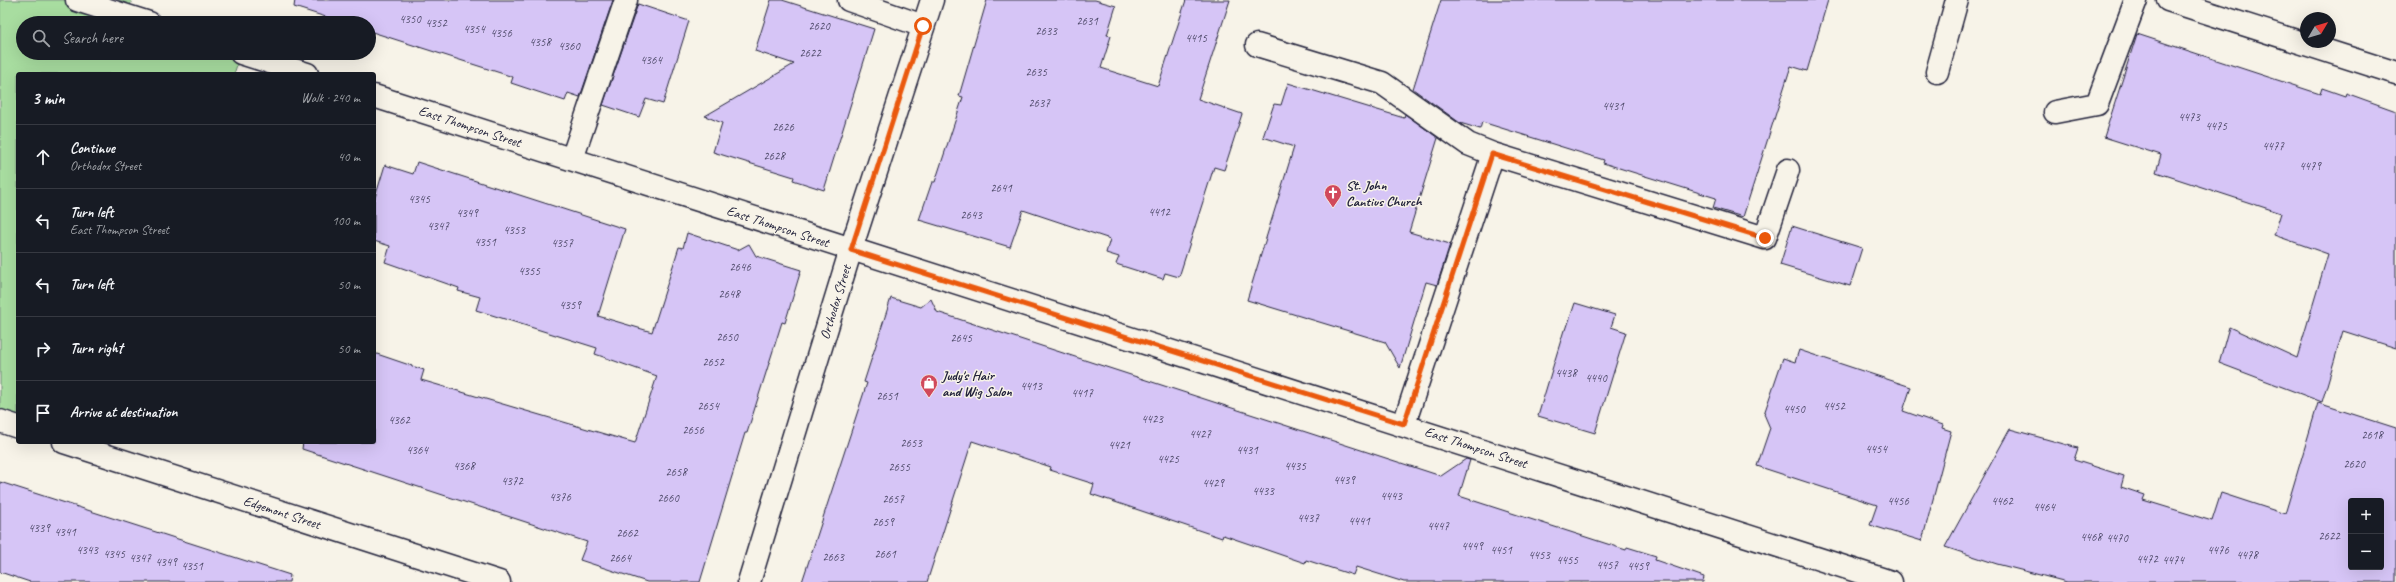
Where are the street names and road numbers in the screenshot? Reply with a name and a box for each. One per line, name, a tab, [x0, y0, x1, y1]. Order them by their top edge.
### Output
street label: East Thompson Street	[416, 102, 525, 151]
street label: East Thompson Street	[724, 202, 833, 251]
street label: Orthodox Street	[816, 262, 855, 341]
street label: East Thompson Street	[1422, 423, 1531, 472]
street label: Edgemont Street	[241, 492, 324, 533]

